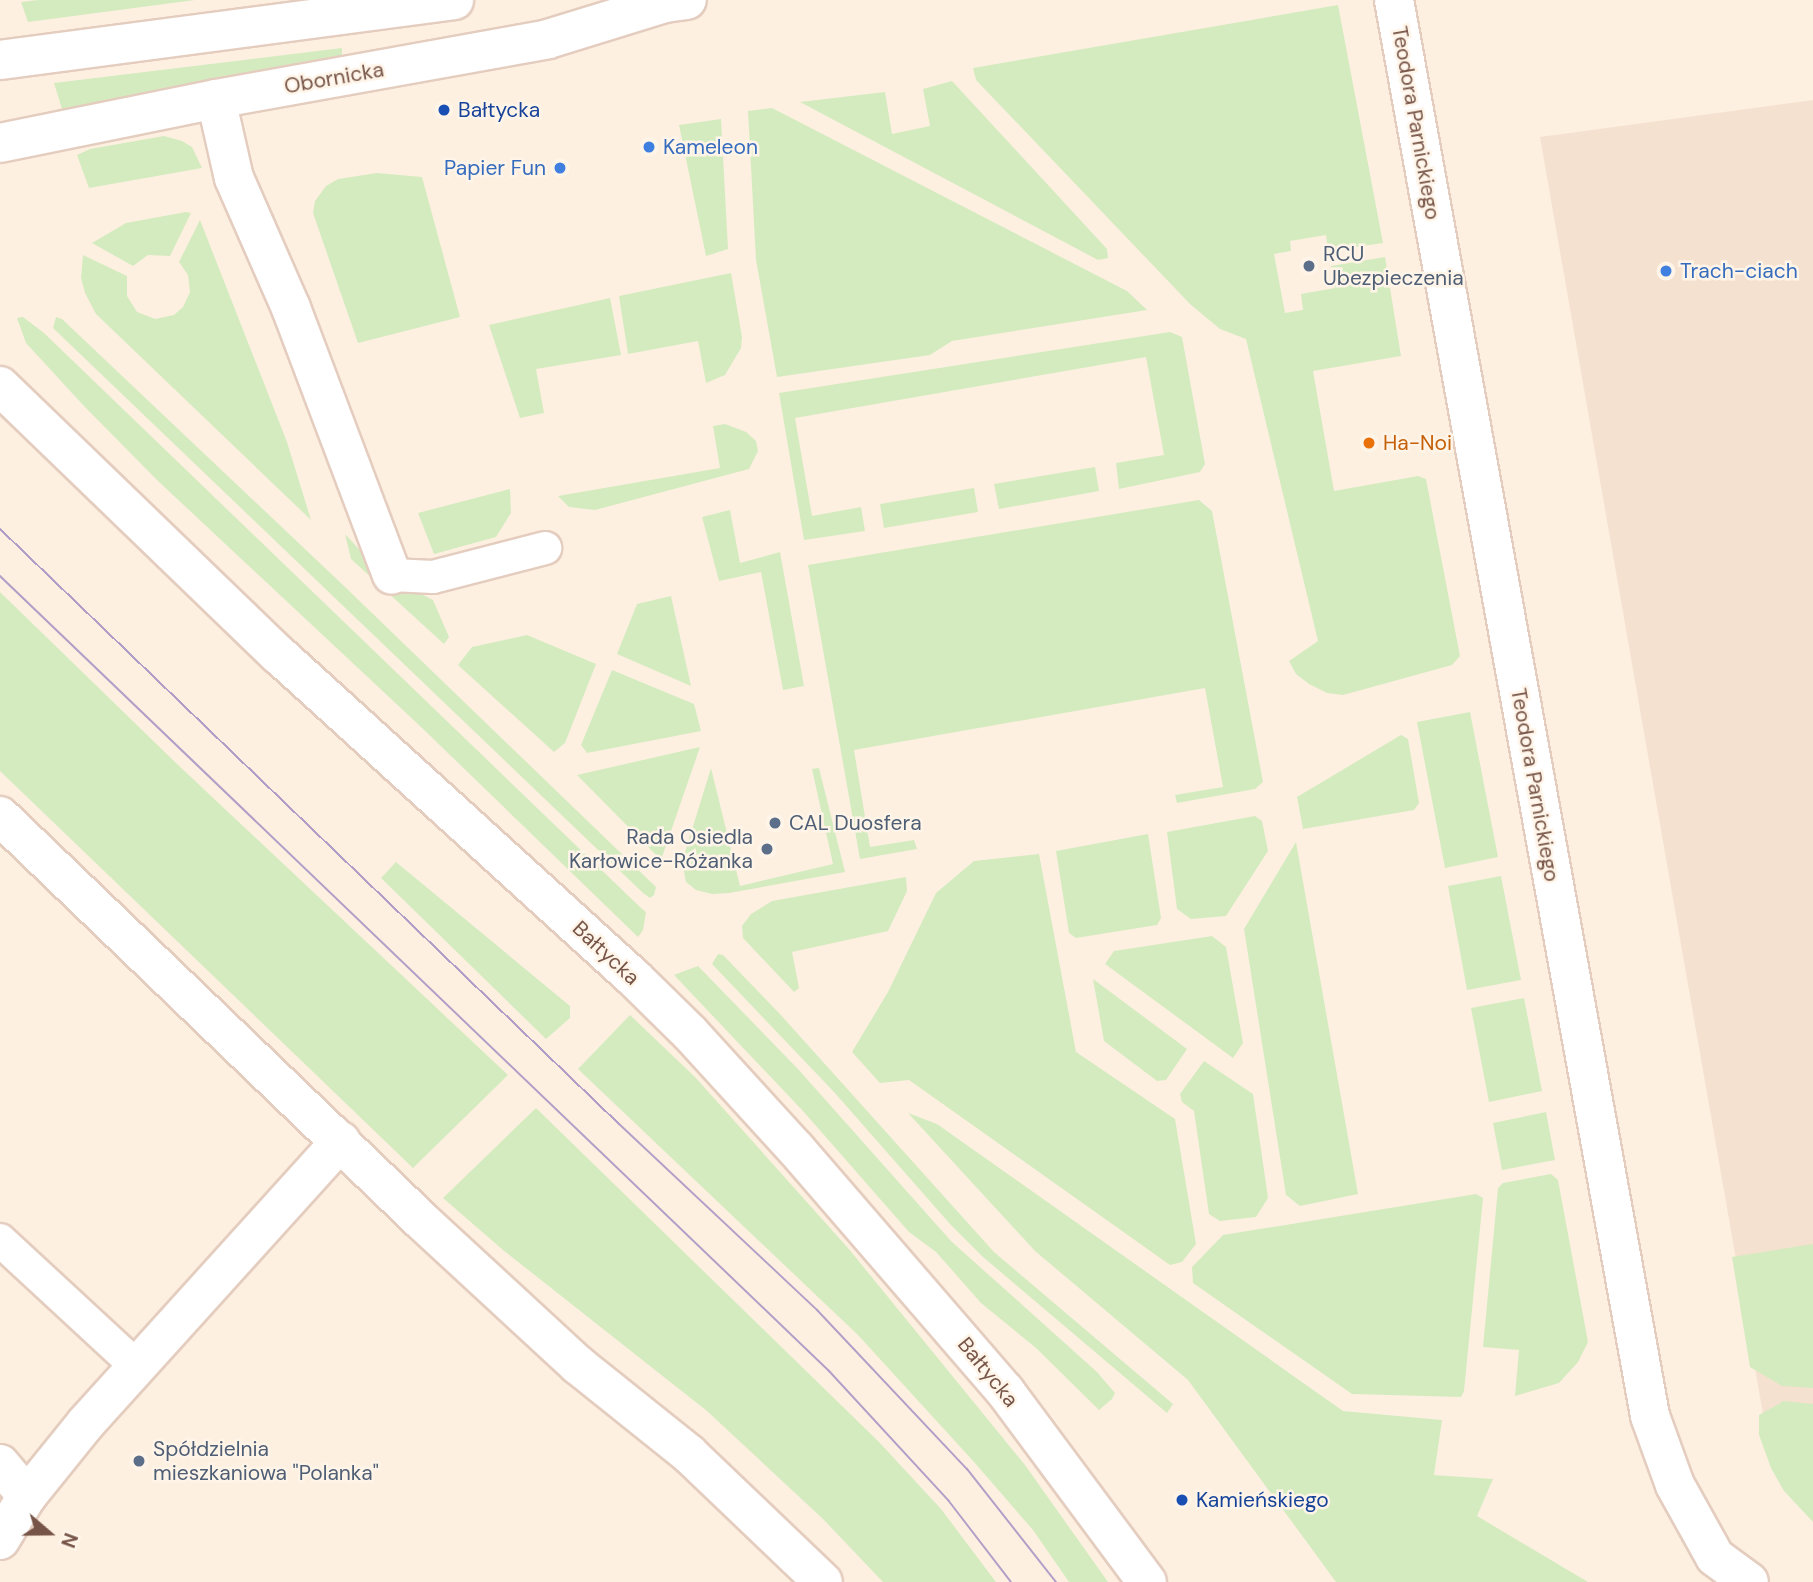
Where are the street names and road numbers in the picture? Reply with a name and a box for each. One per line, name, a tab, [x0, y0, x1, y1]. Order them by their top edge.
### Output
street label: Teodora Parnickiego	[1387, 24, 1445, 222]
street label: Obornicka	[282, 57, 386, 99]
street label: Teodora Parnickiego	[1506, 686, 1564, 884]
street label: Bałtycka	[567, 916, 645, 990]
street label: Bałtycka	[952, 1332, 1024, 1412]

